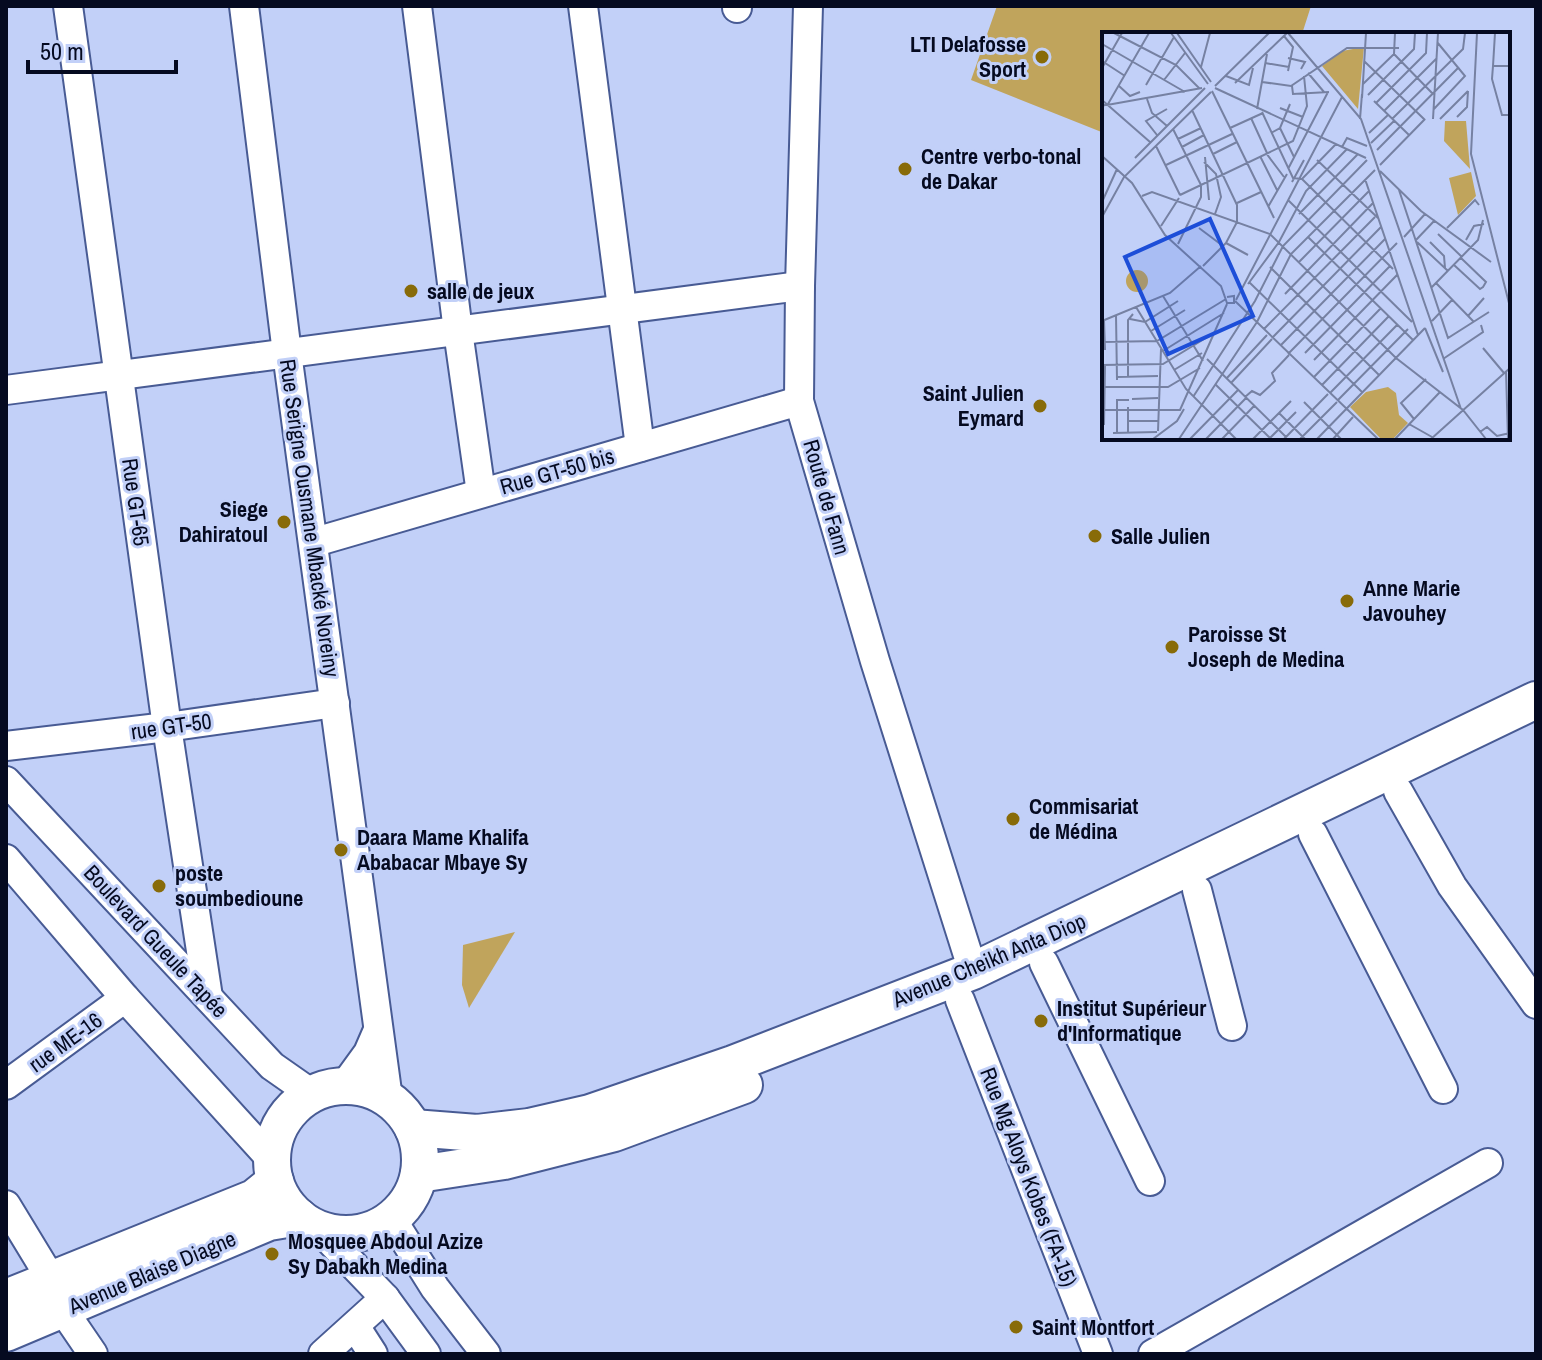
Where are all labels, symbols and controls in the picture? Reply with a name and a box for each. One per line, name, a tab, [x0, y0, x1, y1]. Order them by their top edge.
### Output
scale bar	[28, 24, 176, 74]
place label: LTI Delafosse Sport	[910, 29, 1026, 84]
inset map	[1102, 32, 1510, 440]
text: 50 m	[40, 35, 84, 67]
marker: LTI Delafosse Sport	[1033, 48, 1051, 66]
place label: Centre verbo-tonal de Dakar	[921, 141, 1081, 196]
marker: Centre verbo-tonal de Dakar	[896, 160, 914, 178]
place label: salle de jeux	[427, 276, 534, 306]
marker: salle de jeux	[402, 282, 420, 300]
street label: Rue Serigne Ousmane Mbacké Noreiny	[273, 357, 347, 679]
place label: Saint Julien Eymard	[923, 378, 1024, 433]
marker: Saint Julien Eymard	[1031, 397, 1049, 415]
street label: Route de Fann	[796, 436, 858, 558]
street label: Rue GT-50 bis	[496, 440, 618, 502]
street label: Rue GT-65	[115, 456, 157, 548]
place label: Siege Dahiratoul	[179, 494, 268, 549]
marker: Siege Dahiratoul	[275, 513, 293, 531]
place label: Salle Julien	[1111, 521, 1210, 551]
marker: Salle Julien	[1086, 527, 1104, 545]
place label: Anne Marie Javouhey	[1363, 573, 1460, 628]
marker: Anne Marie Javouhey	[1338, 592, 1356, 610]
place label: Paroisse St Joseph de Medina	[1188, 619, 1344, 674]
marker: Paroisse St Joseph de Medina	[1163, 638, 1181, 656]
street label: rue GT-50	[129, 705, 213, 747]
place label: Commisariat de Médina	[1029, 791, 1138, 846]
marker: Commisariat de Médina	[1004, 810, 1022, 828]
place label: Daara Mame Khalifa Ababacar Mbaye Sy	[357, 822, 528, 877]
marker: Daara Mame Khalifa Ababacar Mbaye Sy	[332, 841, 350, 859]
street label: Boulevard Gueule Tapée	[77, 858, 235, 1024]
place label: poste soumbedioune	[175, 858, 303, 913]
marker: poste soumbedioune	[150, 877, 168, 895]
street label: Avenue Cheikh Anta Diop	[887, 906, 1090, 1015]
place label: Institut Supérieur d'Informatique	[1057, 993, 1206, 1048]
street label: rue ME-16	[22, 1005, 108, 1079]
marker: Institut Supérieur d'Informatique	[1032, 1012, 1050, 1030]
street label: Rue Mg Aloys Kobes (FA-15)	[973, 1063, 1085, 1291]
street label: Avenue Blaise Diagne	[63, 1223, 240, 1321]
place label: Mosquee Abdoul Azize Sy Dabakh Medina	[288, 1226, 483, 1281]
marker: Mosquee Abdoul Azize Sy Dabakh Medina	[263, 1245, 281, 1263]
place label: Saint Montfort	[1032, 1312, 1154, 1342]
marker: Saint Montfort	[1007, 1318, 1025, 1336]

